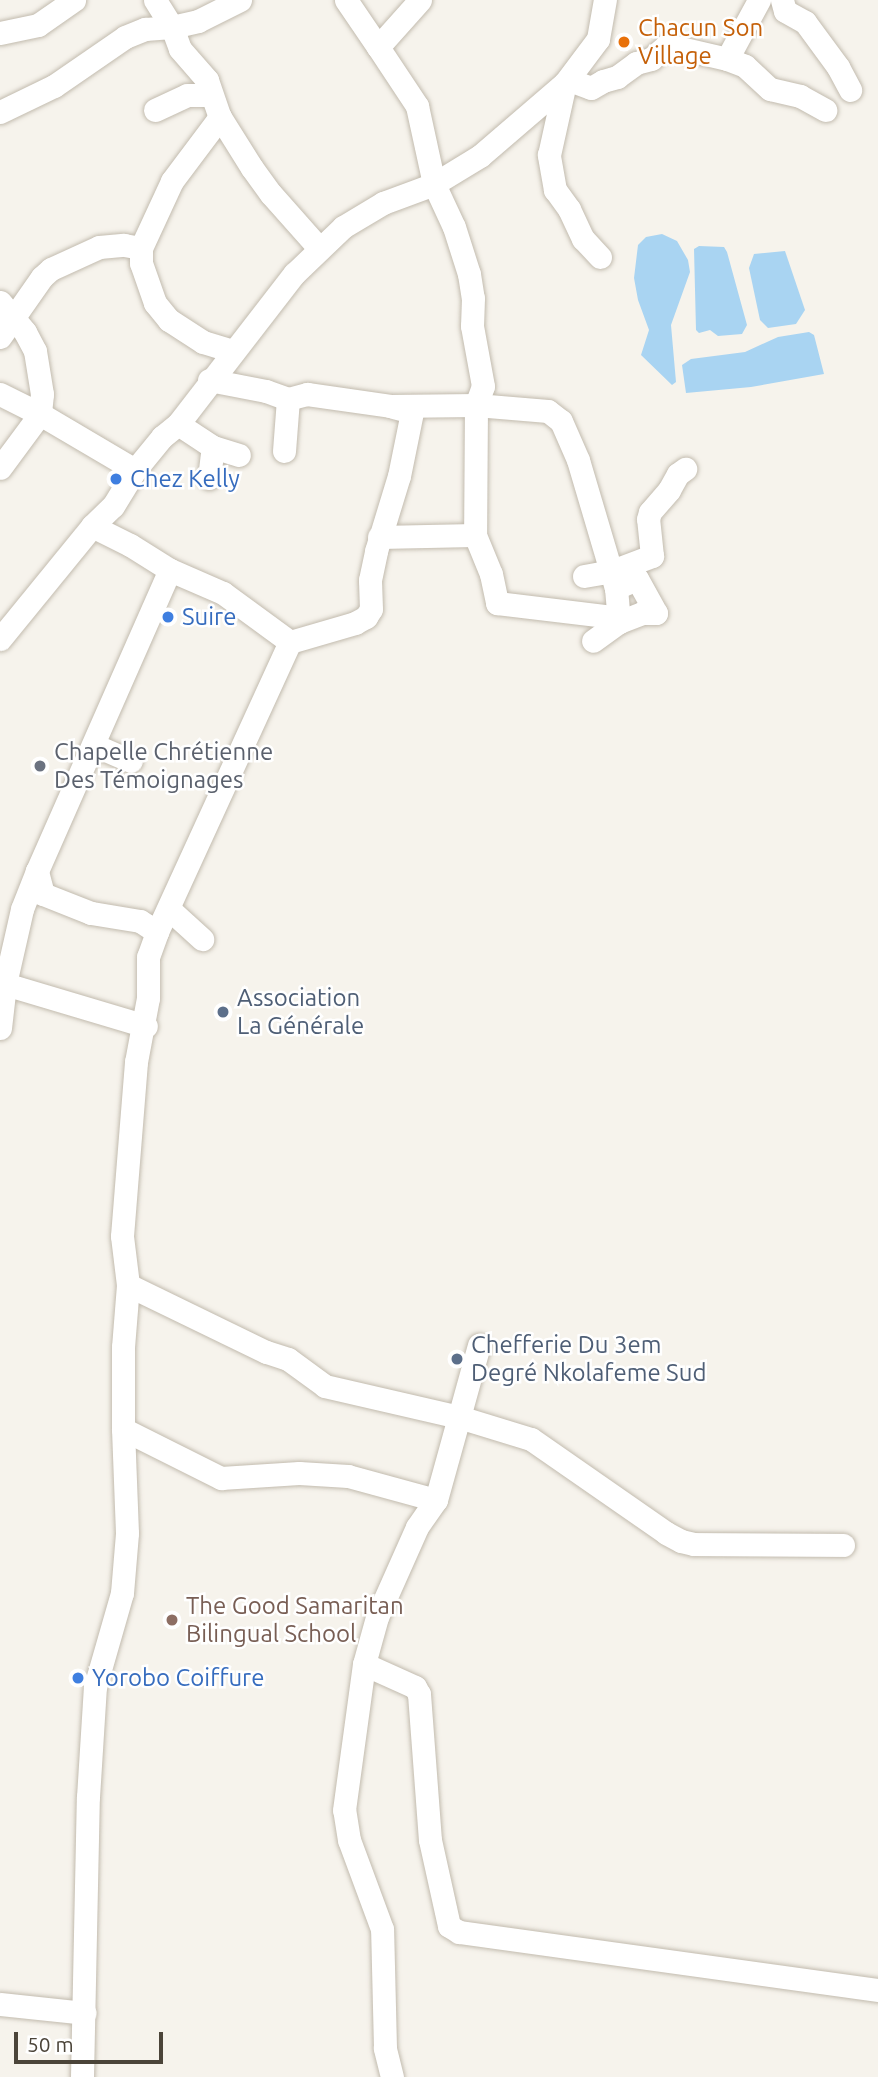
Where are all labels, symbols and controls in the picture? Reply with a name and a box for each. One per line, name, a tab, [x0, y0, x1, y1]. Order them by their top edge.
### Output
place label: Chacun Son Village	[638, 14, 763, 70]
marker: Chacun Son Village	[616, 34, 632, 50]
place label: Chez Kelly	[130, 465, 240, 493]
marker: Chez Kelly	[108, 471, 124, 487]
place label: Suire	[182, 603, 236, 631]
marker: Suire	[160, 609, 176, 625]
place label: Chapelle Chrétienne Des Témoignages	[54, 738, 273, 794]
marker: Chapelle Chrétienne Des Témoignages	[32, 758, 48, 774]
place label: Association La Générale	[237, 984, 364, 1040]
marker: Association La Générale	[215, 1004, 231, 1020]
place label: Chefferie Du 3em Degré Nkolafeme Sud	[471, 1331, 706, 1387]
marker: Chefferie Du 3em Degré Nkolafeme Sud	[449, 1351, 465, 1367]
place label: The Good Samaritan Bilingual School	[186, 1592, 404, 1648]
marker: The Good Samaritan Bilingual School	[164, 1612, 180, 1628]
place label: Yorobo Coiffure	[92, 1664, 264, 1692]
marker: Yorobo Coiffure	[70, 1670, 86, 1686]
scale bar	[18, 2018, 166, 2062]
text: 50 m	[27, 2032, 74, 2056]

